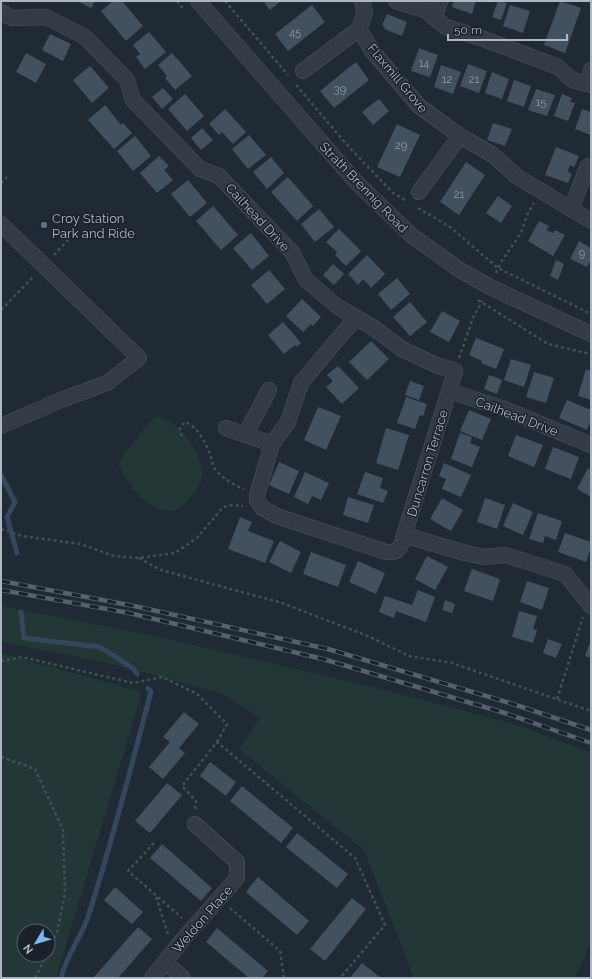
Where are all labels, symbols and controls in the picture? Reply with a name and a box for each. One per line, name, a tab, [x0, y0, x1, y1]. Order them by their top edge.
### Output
scale bar	[448, 16, 567, 42]
text: 50 m	[454, 23, 482, 37]
house number: 45	[289, 26, 301, 39]
street label: Flaxmill Grove	[365, 41, 431, 116]
house number: 14	[419, 57, 429, 70]
house number: 12	[442, 73, 452, 86]
house number: 21	[469, 73, 480, 86]
house number: 39	[334, 83, 346, 96]
house number: 15	[536, 96, 546, 109]
street label: Strath Brennig Road	[317, 139, 411, 236]
house number: 29	[395, 139, 407, 152]
street label: Cailhead Drive	[222, 180, 293, 255]
house number: 21	[454, 188, 465, 201]
place label: Croy Station Park and Ride	[52, 211, 135, 241]
marker: Croy Station Park and Ride	[39, 220, 49, 230]
house number: 9	[579, 247, 585, 260]
street label: Cailhead Drive	[473, 394, 561, 439]
street label: Duncarron Terrace	[404, 408, 451, 518]
street label: Weldon Place	[169, 882, 236, 956]
north arrow	[16, 923, 56, 963]
text: N	[21, 942, 36, 956]

